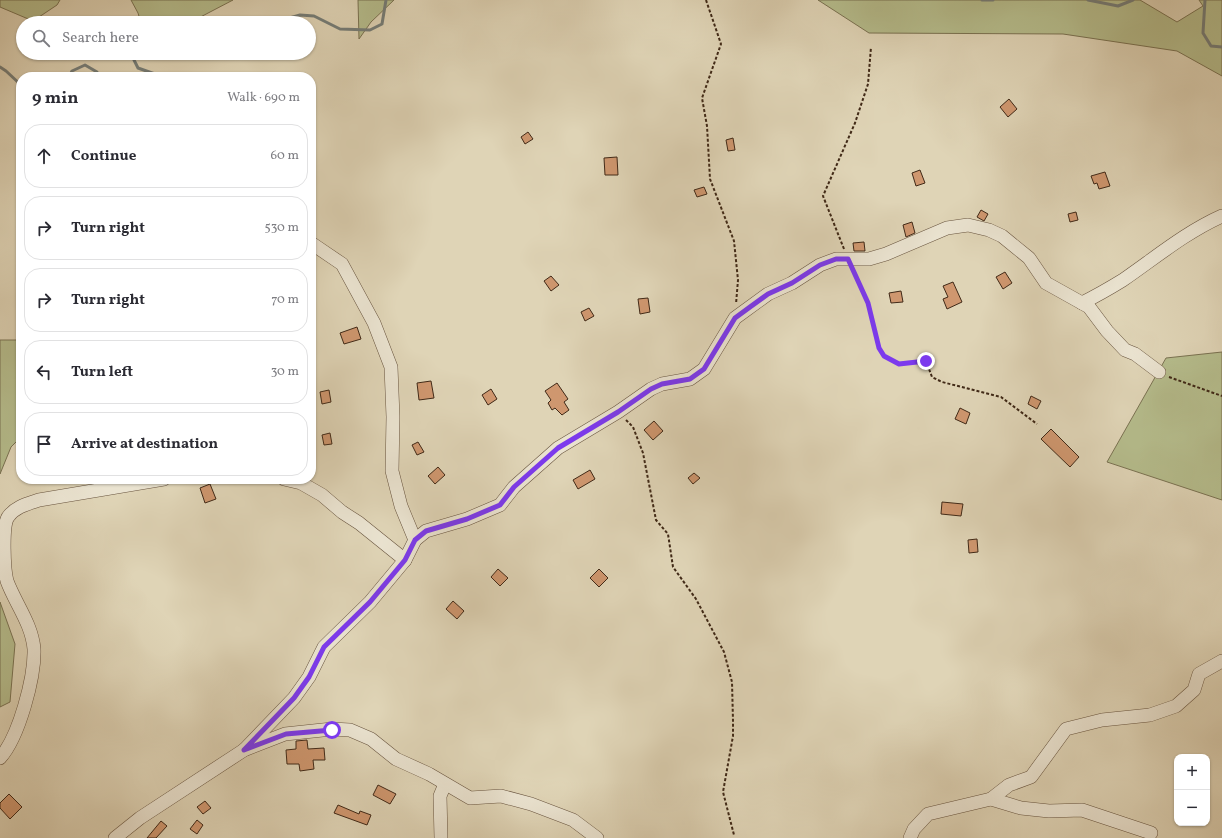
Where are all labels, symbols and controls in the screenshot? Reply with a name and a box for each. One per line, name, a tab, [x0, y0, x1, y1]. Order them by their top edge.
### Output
search box	[16, 16, 316, 60]
icon: search	[30, 27, 52, 49]
text: Search here	[62, 28, 139, 49]
text: 9 min	[32, 87, 78, 110]
text: Walk · 690 m	[227, 89, 300, 107]
icon: ahead	[33, 145, 55, 167]
text: Continue	[71, 146, 136, 167]
text: 60 m	[271, 147, 299, 165]
icon: right	[33, 217, 55, 239]
text: Turn right	[71, 218, 145, 239]
text: 530 m	[264, 219, 299, 237]
icon: right	[33, 289, 55, 311]
text: Turn right	[71, 290, 145, 311]
text: 70 m	[271, 291, 299, 309]
route end	[917, 352, 935, 370]
icon: left	[33, 361, 55, 383]
text: Turn left	[71, 362, 133, 383]
text: 30 m	[271, 363, 299, 381]
icon: arrive	[33, 433, 55, 455]
text: Arrive at destination	[71, 434, 218, 455]
route start	[323, 721, 341, 739]
map controls	[1174, 754, 1210, 826]
button: +	[1174, 754, 1210, 790]
button: −	[1174, 790, 1210, 826]

